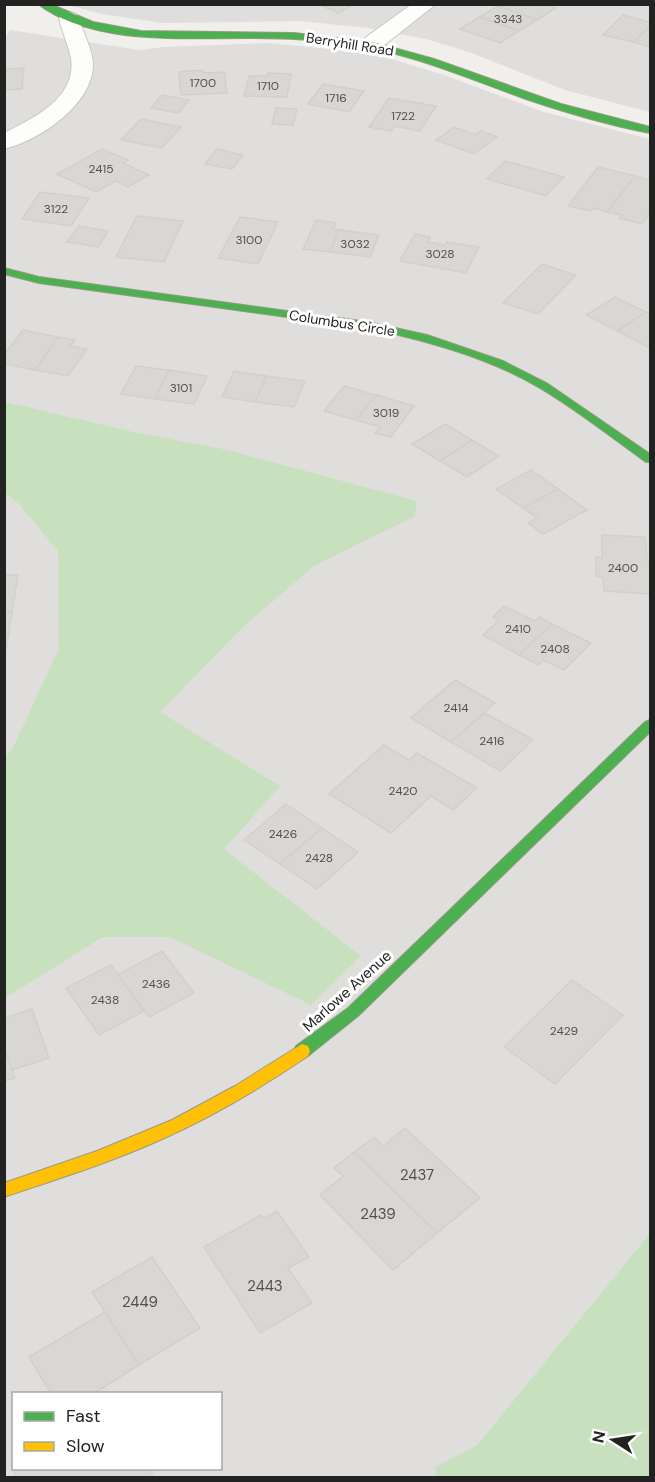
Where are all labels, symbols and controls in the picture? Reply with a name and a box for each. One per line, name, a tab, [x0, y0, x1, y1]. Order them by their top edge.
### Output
house number: 3343	[494, 11, 522, 27]
street label: Berryhill Road	[305, 28, 395, 60]
house number: 1700	[190, 75, 216, 91]
house number: 1710	[257, 78, 279, 94]
house number: 1716	[325, 90, 347, 106]
house number: 1722	[391, 108, 415, 124]
house number: 2415	[88, 161, 114, 177]
house number: 3122	[44, 201, 68, 217]
house number: 3100	[235, 232, 263, 248]
house number: 3032	[340, 236, 370, 252]
house number: 3028	[425, 246, 455, 262]
street label: Columbus Circle	[288, 306, 396, 340]
house number: 3101	[170, 380, 192, 396]
house number: 3019	[373, 405, 399, 421]
house number: 2400	[608, 560, 638, 576]
house number: 2410	[505, 621, 531, 637]
house number: 2408	[540, 641, 570, 657]
house number: 2414	[443, 700, 469, 716]
house number: 2416	[479, 733, 505, 749]
house number: 2420	[389, 783, 418, 799]
house number: 2426	[269, 826, 297, 842]
house number: 2428	[305, 850, 333, 866]
street label: Marlowe Avenue	[298, 946, 396, 1036]
house number: 2436	[142, 976, 170, 992]
house number: 2438	[91, 992, 119, 1008]
house number: 2429	[550, 1023, 578, 1039]
house number: 2437	[400, 1165, 434, 1185]
house number: 2439	[360, 1204, 396, 1224]
house number: 2443	[247, 1276, 283, 1296]
house number: 2449	[122, 1292, 158, 1312]
legend	[12, 1392, 222, 1470]
text: Fast	[66, 1404, 101, 1428]
north arrow	[583, 1410, 643, 1470]
text: N	[587, 1429, 610, 1445]
text: Slow	[66, 1434, 105, 1458]

